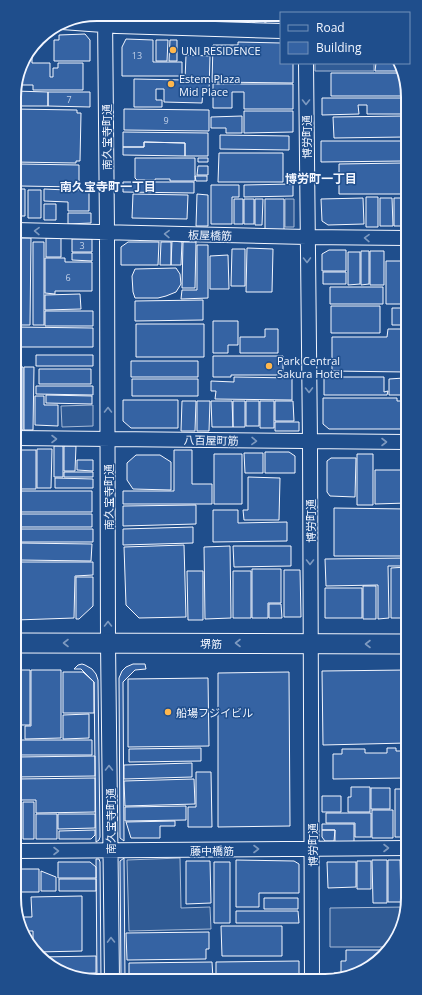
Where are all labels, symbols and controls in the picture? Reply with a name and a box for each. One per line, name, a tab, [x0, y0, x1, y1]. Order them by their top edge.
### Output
legend	[280, 12, 410, 64]
text: Road	[316, 19, 345, 36]
text: Building	[316, 39, 362, 56]
place label: UNI RESIDENCE	[181, 43, 261, 58]
marker: UNI RESIDENCE	[168, 45, 178, 55]
house number: 13	[132, 49, 142, 62]
place label: Estem Plaza Mid Place	[179, 71, 240, 99]
marker: Estem Plaza Mid Place	[166, 79, 176, 89]
house number: 7	[66, 93, 72, 106]
one-way arrow	[302, 99, 310, 105]
street label: 南久宝寺町通	[99, 104, 114, 170]
house number: 9	[163, 114, 169, 127]
street label: 博労町通	[299, 115, 314, 159]
district label: 博労町一丁目	[285, 170, 357, 187]
district label: 南久宝寺町一丁目	[60, 178, 156, 195]
one-way arrow	[34, 227, 40, 235]
street label: 板屋橋筋	[188, 227, 232, 243]
one-way arrow	[164, 230, 170, 238]
one-way arrow	[364, 234, 370, 242]
house number: 3	[79, 239, 85, 252]
one-way arrow	[303, 257, 311, 263]
house number: 6	[65, 271, 71, 284]
place label: Park Central Sakura Hotel	[277, 353, 343, 381]
marker: Park Central Sakura Hotel	[264, 361, 274, 371]
one-way arrow	[305, 387, 313, 393]
one-way arrow	[104, 407, 112, 413]
street label: 八百屋町筋	[183, 432, 239, 448]
one-way arrow	[51, 435, 57, 443]
one-way arrow	[251, 436, 257, 445]
one-way arrow	[381, 438, 387, 446]
street label: 南久宝寺町通	[101, 464, 116, 530]
street label: 博労町通	[303, 499, 318, 543]
one-way arrow	[306, 559, 314, 565]
one-way arrow	[104, 621, 112, 627]
street label: 堺筋	[200, 636, 222, 651]
one-way arrow	[63, 639, 69, 647]
one-way arrow	[235, 639, 241, 647]
one-way arrow	[365, 640, 371, 648]
place label: 船場フジイビル	[176, 705, 253, 720]
marker: 船場フジイビル	[163, 707, 173, 717]
one-way arrow	[105, 765, 113, 771]
street label: 南久宝寺町通	[103, 788, 118, 854]
street label: 博労町通	[305, 823, 320, 867]
street label: 藤中橋筋	[190, 843, 234, 858]
one-way arrow	[383, 844, 389, 853]
one-way arrow	[253, 845, 259, 854]
one-way arrow	[53, 847, 59, 855]
one-way arrow	[107, 937, 115, 943]

